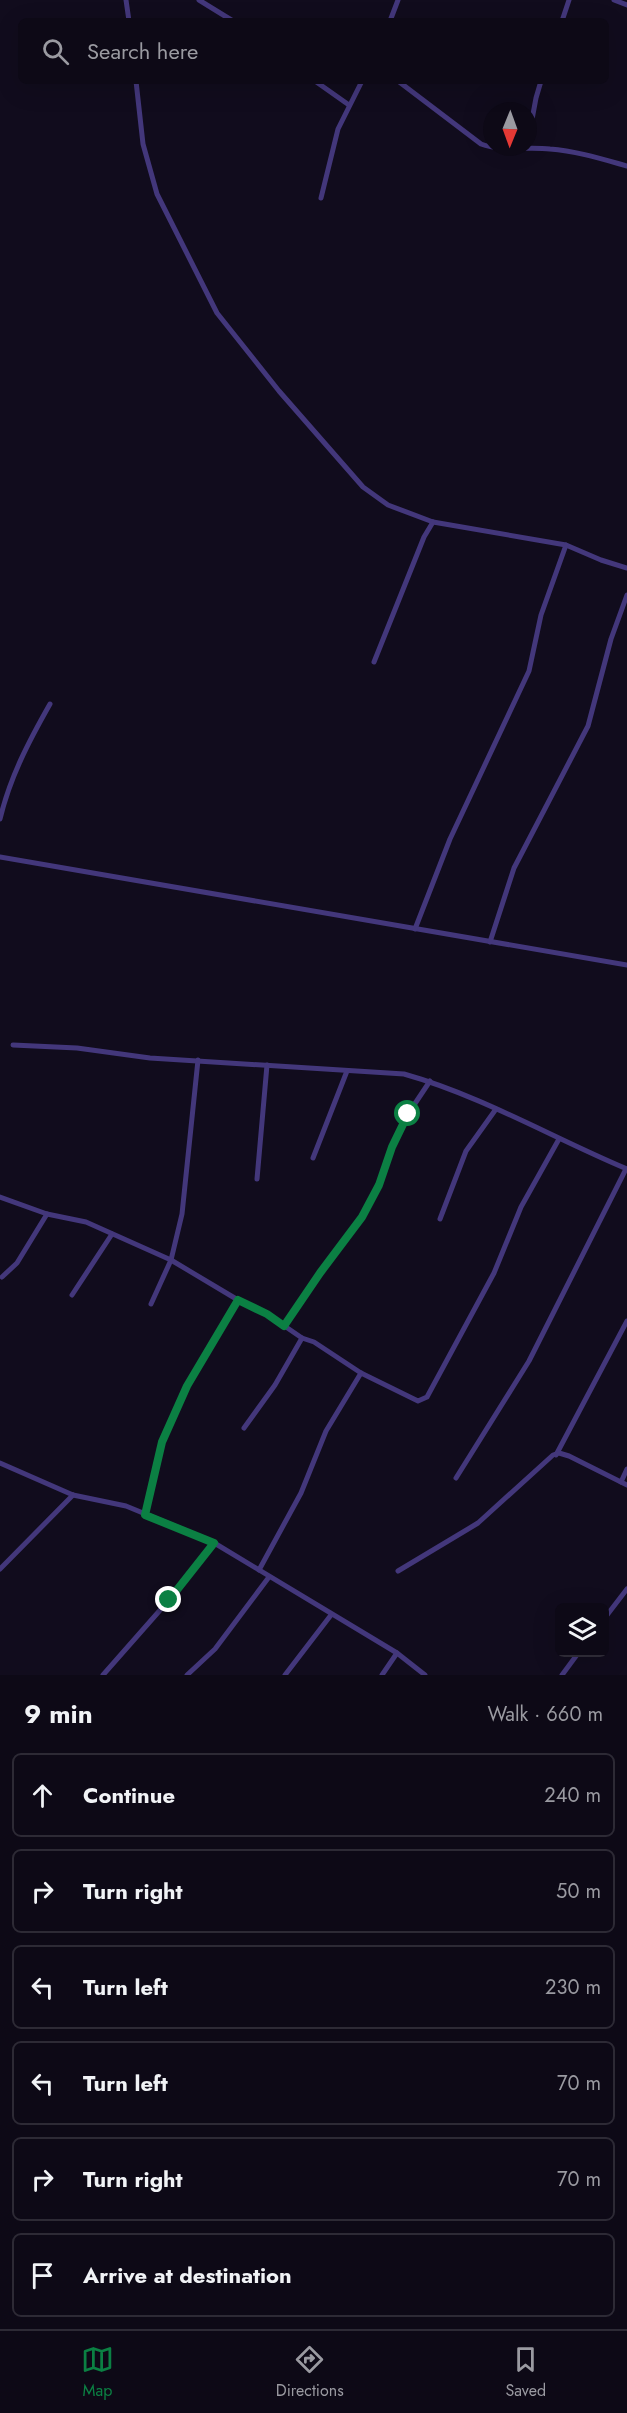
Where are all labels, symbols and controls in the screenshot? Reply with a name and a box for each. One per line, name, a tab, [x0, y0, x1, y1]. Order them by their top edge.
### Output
search box	[18, 18, 609, 84]
icon: search	[39, 35, 72, 68]
text: Search here	[87, 35, 198, 67]
north arrow	[483, 102, 537, 156]
route start	[394, 1100, 420, 1126]
route end	[155, 1586, 181, 1612]
map controls	[555, 1603, 609, 1657]
button: layers	[555, 1603, 609, 1657]
text: 9 min	[24, 1695, 93, 1733]
text: Walk · 660 m	[488, 1700, 603, 1729]
icon: ahead	[26, 1779, 59, 1812]
text: Continue	[83, 1779, 175, 1811]
text: 240 m	[544, 1781, 601, 1810]
icon: right	[26, 1875, 59, 1908]
text: Turn right	[83, 1875, 183, 1907]
text: 50 m	[556, 1877, 601, 1906]
icon: left	[26, 1971, 59, 2004]
text: Turn left	[83, 1971, 168, 2003]
text: 230 m	[545, 1973, 601, 2002]
icon: left	[26, 2067, 59, 2100]
text: Turn left	[83, 2067, 168, 2099]
text: 70 m	[557, 2069, 601, 2098]
icon: right	[26, 2163, 59, 2196]
text: Turn right	[83, 2163, 183, 2195]
text: 70 m	[557, 2165, 601, 2194]
icon: arrive	[26, 2259, 59, 2292]
text: Arrive at destination	[83, 2259, 292, 2291]
tab: Map	[81, 2343, 114, 2402]
tab: Directions	[276, 2343, 344, 2402]
tab: Saved	[505, 2343, 546, 2402]

